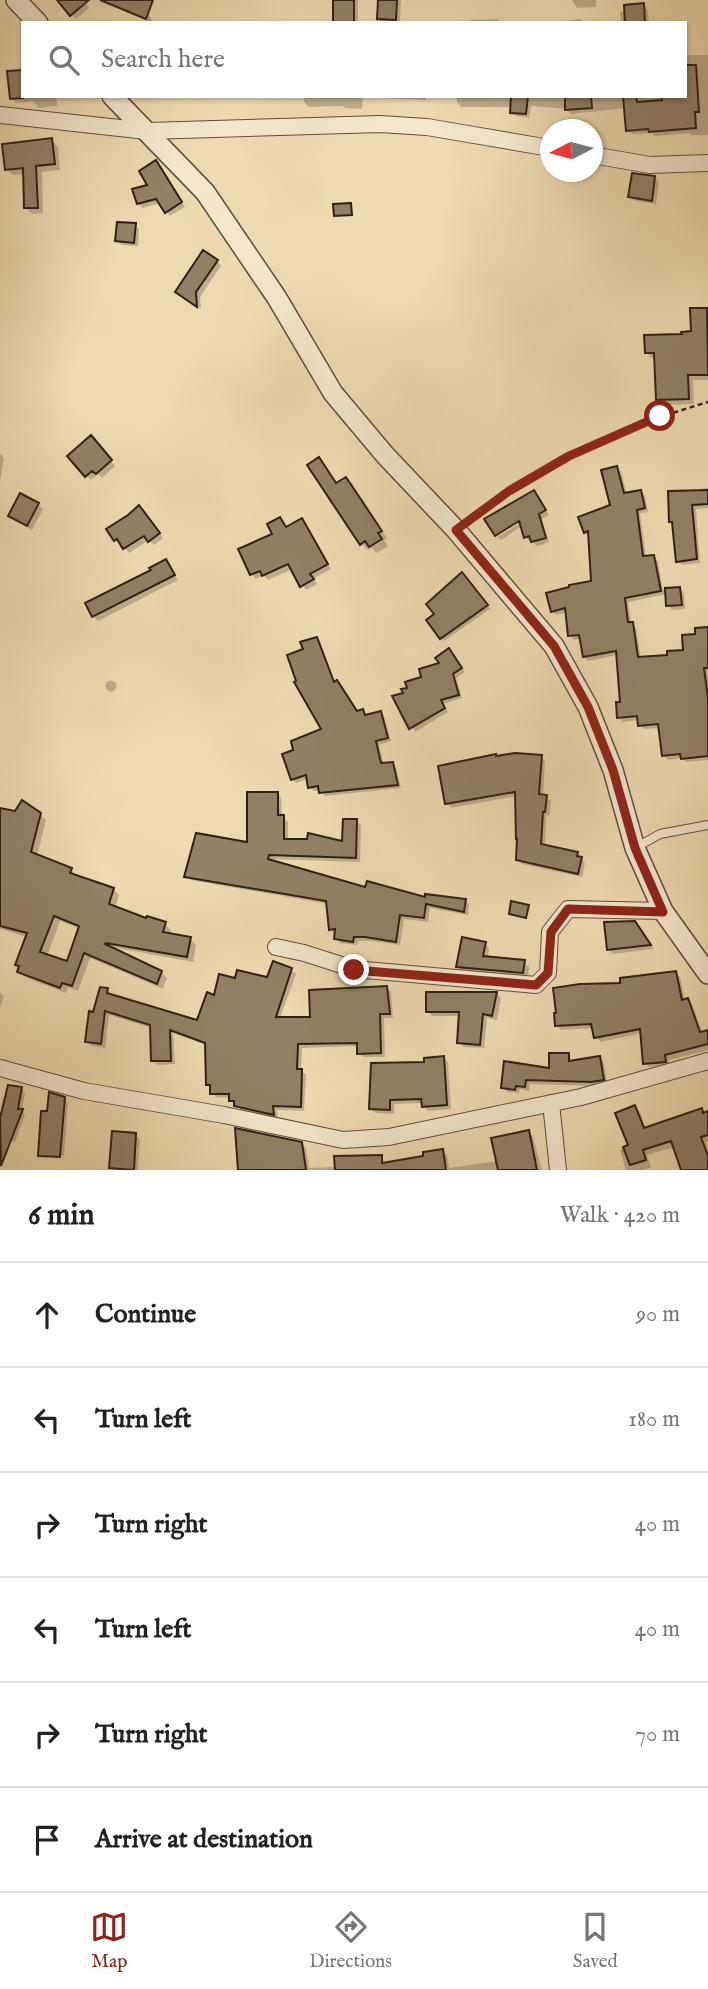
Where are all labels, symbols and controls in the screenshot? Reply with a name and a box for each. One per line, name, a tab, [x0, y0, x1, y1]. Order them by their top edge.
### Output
search box	[21, 21, 687, 98]
icon: search	[45, 41, 83, 79]
text: Search here	[101, 43, 225, 76]
north arrow	[540, 119, 603, 182]
route start	[644, 400, 675, 431]
route end	[338, 954, 369, 985]
text: 6 min	[28, 1197, 94, 1235]
text: Walk · 420 m	[560, 1201, 680, 1230]
icon: ahead	[28, 1296, 66, 1334]
text: Continue	[95, 1298, 196, 1331]
text: 90 m	[636, 1300, 680, 1329]
icon: left	[28, 1401, 66, 1439]
text: Turn left	[95, 1403, 192, 1436]
text: 180 m	[628, 1405, 680, 1434]
icon: right	[28, 1506, 66, 1544]
text: Turn right	[95, 1508, 208, 1541]
text: 40 m	[635, 1510, 680, 1539]
icon: left	[28, 1611, 66, 1649]
text: Turn left	[95, 1613, 192, 1646]
text: 40 m	[635, 1615, 680, 1644]
icon: right	[28, 1716, 66, 1754]
text: Turn right	[95, 1718, 208, 1751]
text: 70 m	[635, 1720, 680, 1749]
icon: arrive	[28, 1821, 66, 1859]
text: Arrive at destination	[95, 1823, 313, 1856]
tab: Map	[90, 1908, 128, 1974]
tab: Directions	[309, 1908, 392, 1974]
tab: Saved	[573, 1908, 618, 1974]

